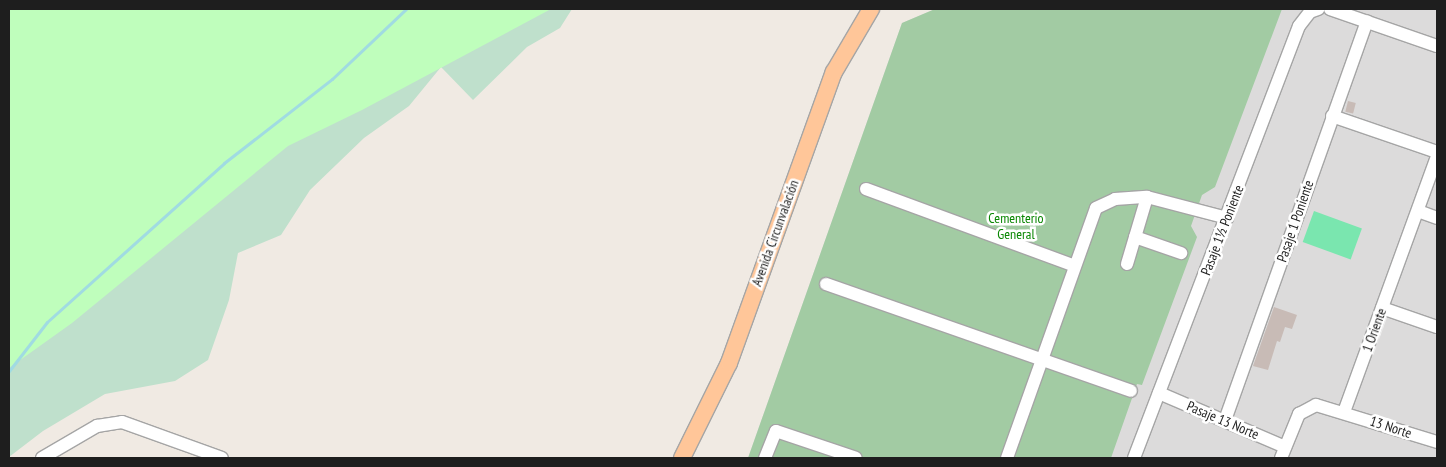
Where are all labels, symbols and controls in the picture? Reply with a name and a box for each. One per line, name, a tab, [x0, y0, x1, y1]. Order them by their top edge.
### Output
street label: Avenida Circunvalación	[748, 178, 802, 288]
street label: Pasaje 1 Poniente	[1273, 178, 1317, 264]
street label: Pasaje 1½ Poniente	[1197, 183, 1247, 277]
park label: Cementerio General	[988, 210, 1044, 242]
street label: 1 Oriente	[1358, 306, 1390, 354]
street label: Pasaje 13 Norte	[1185, 397, 1261, 443]
street label: 13 Norte	[1368, 412, 1414, 442]

